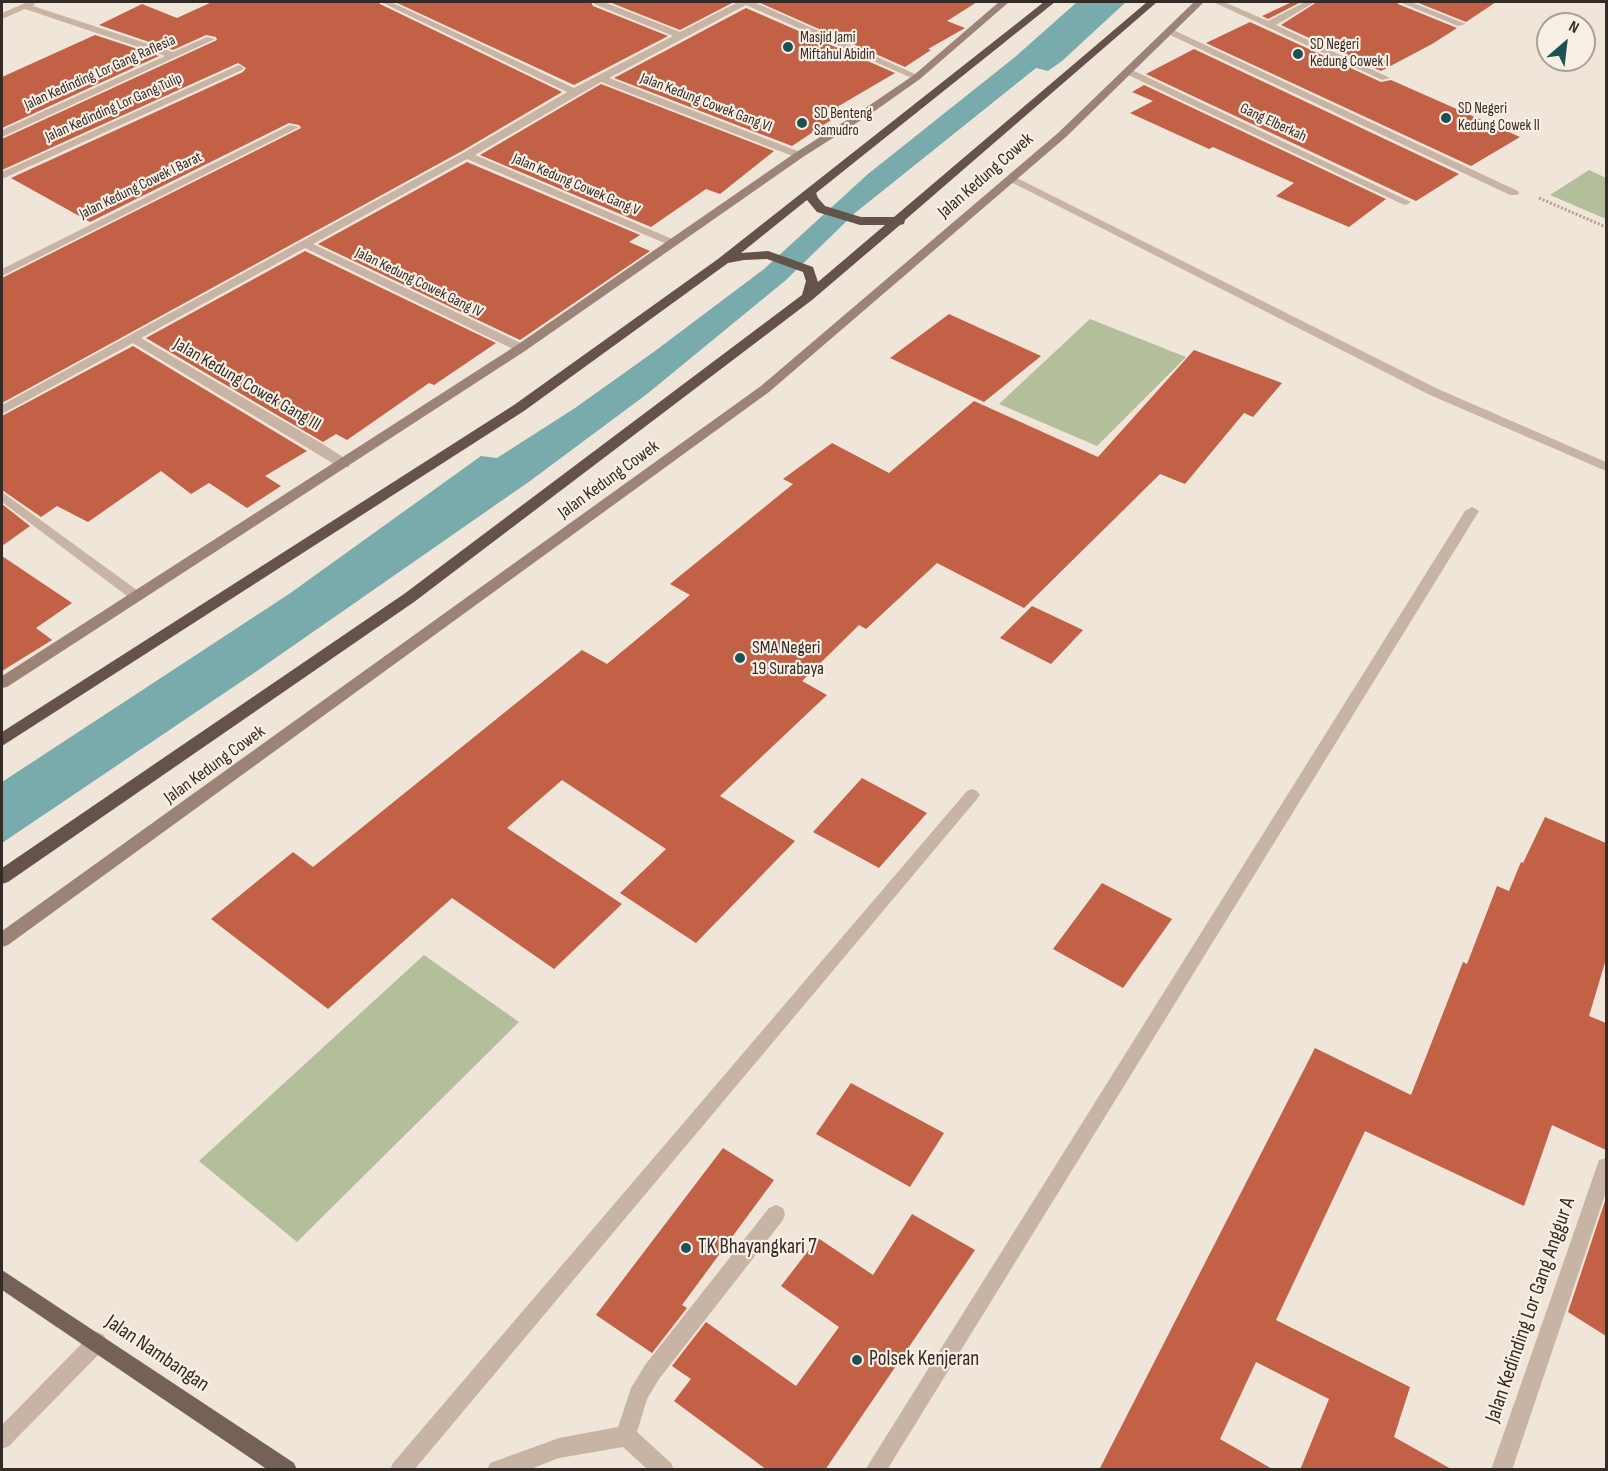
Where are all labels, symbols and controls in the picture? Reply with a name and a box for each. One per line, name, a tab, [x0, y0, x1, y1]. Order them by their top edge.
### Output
north arrow	[1536, 12, 1596, 72]
text: N	[1566, 17, 1582, 38]
place label: Masjid Jami Miftahul Abidin	[800, 29, 875, 64]
street label: Jalan Kedinding Lor Gang Raflesia	[22, 32, 178, 114]
place label: SD Negeri Kedung Cowek I	[1310, 36, 1389, 71]
marker: Masjid Jami Miftahul Abidin	[781, 40, 795, 54]
marker: SD Negeri Kedung Cowek I	[1291, 47, 1305, 61]
street label: Jalan Kedinding Lor Gang Tulip	[43, 70, 185, 146]
street label: Jalan Kedung Cowek Gang VI	[638, 70, 774, 136]
street label: Gang Elberkah	[1237, 100, 1309, 146]
place label: SD Negeri Kedung Cowek II	[1458, 100, 1540, 135]
place label: SD Benteng Samudro	[814, 105, 872, 140]
marker: SD Negeri Kedung Cowek II	[1439, 111, 1453, 125]
marker: SD Benteng Samudro	[795, 116, 809, 130]
street label: Jalan Kedung Cowek	[934, 129, 1038, 223]
street label: Jalan Kedung Cowek I Barat	[77, 148, 205, 224]
street label: Jalan Kedung Cowek Gang V	[510, 150, 642, 220]
street label: Jalan Kedung Cowek Gang IV	[352, 244, 486, 322]
street label: Jalan Kedung Cowek Gang III	[169, 334, 325, 436]
street label: Jalan Kedung Cowek	[554, 436, 664, 524]
place label: SMA Negeri 19 Surabaya	[752, 637, 824, 680]
marker: SMA Negeri 19 Surabaya	[733, 651, 747, 665]
street label: Jalan Kedung Cowek	[160, 721, 270, 809]
street label: Jalan Kedinding Lor Gang Anggur A	[1481, 1194, 1581, 1426]
place label: TK Bhayangkari 7	[698, 1235, 817, 1261]
marker: TK Bhayangkari 7	[679, 1241, 693, 1255]
street label: Jalan Nambangan	[100, 1310, 214, 1398]
place label: Polsek Kenjeran	[869, 1347, 979, 1373]
marker: Polsek Kenjeran	[850, 1353, 864, 1367]

